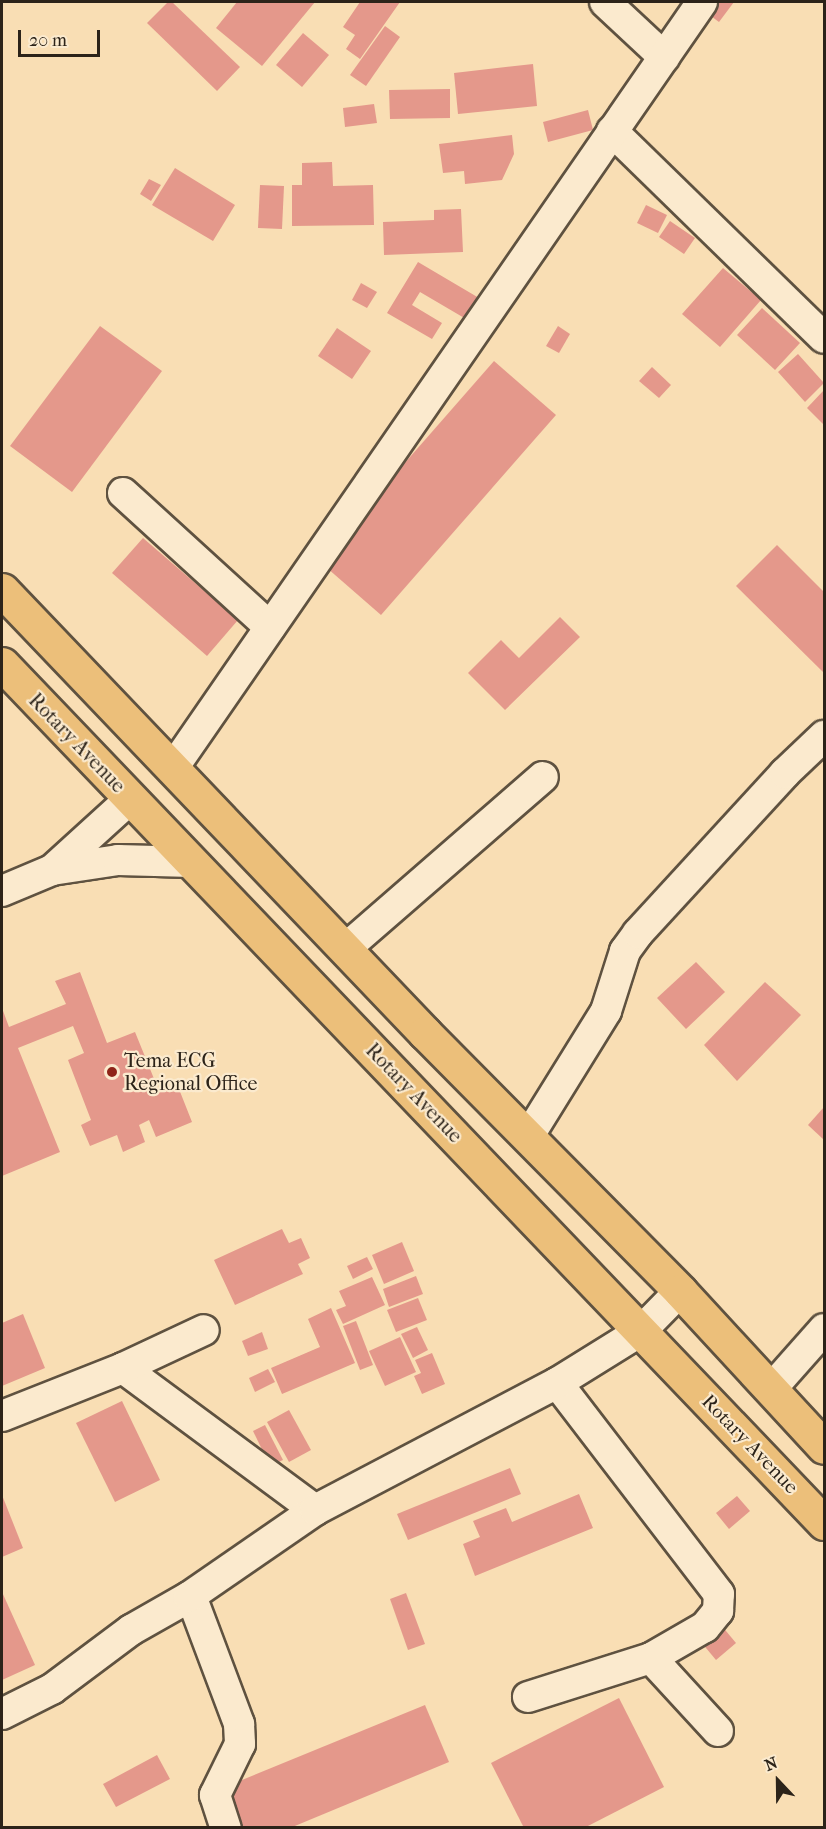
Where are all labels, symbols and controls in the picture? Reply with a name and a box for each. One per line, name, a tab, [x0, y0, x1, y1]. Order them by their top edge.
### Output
scale bar	[21, 18, 104, 56]
text: 20 m	[29, 30, 67, 51]
street label: Rotary Avenue	[24, 688, 130, 798]
street label: Rotary Avenue	[361, 1038, 467, 1148]
place label: Tema ECG Regional Office	[124, 1048, 257, 1095]
marker: Tema ECG Regional Office	[105, 1065, 119, 1079]
street label: Rotary Avenue	[697, 1389, 803, 1499]
north arrow	[748, 1751, 808, 1811]
text: N	[762, 1753, 780, 1775]

